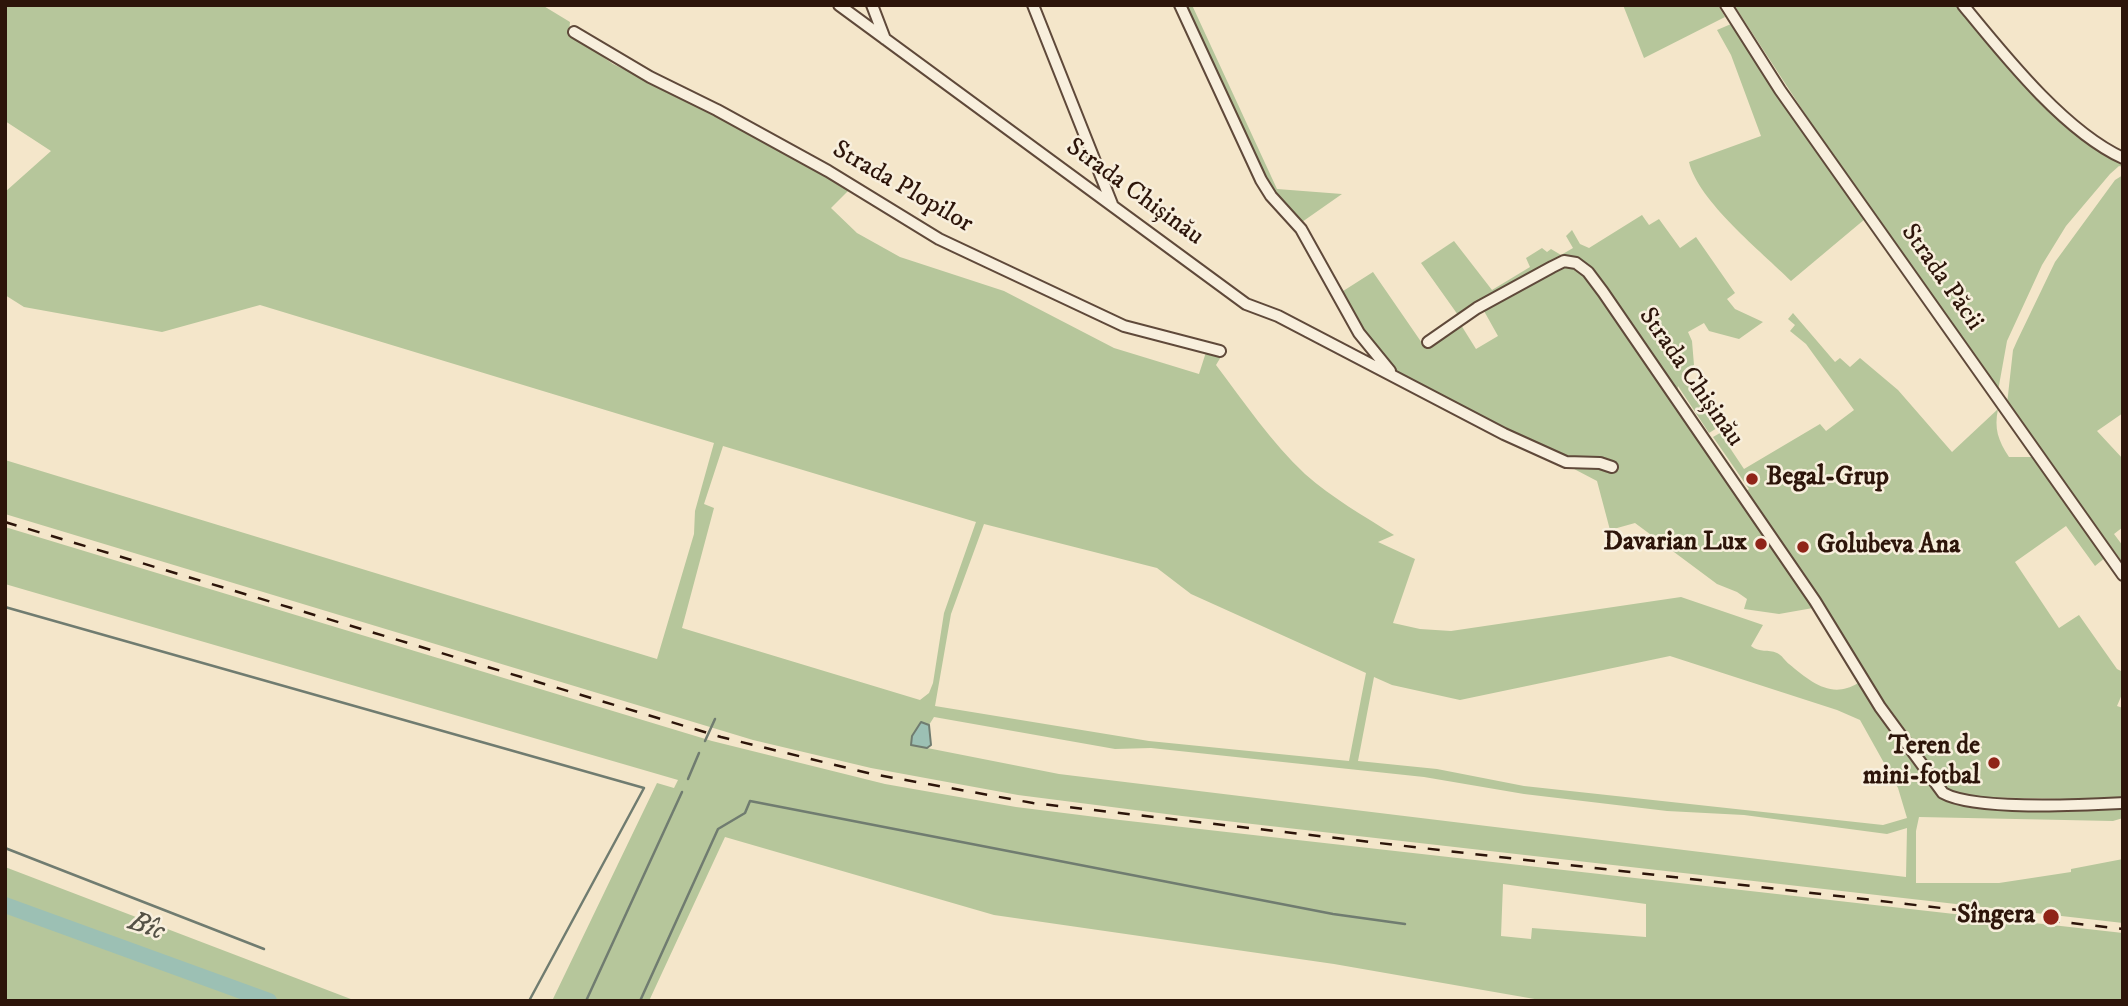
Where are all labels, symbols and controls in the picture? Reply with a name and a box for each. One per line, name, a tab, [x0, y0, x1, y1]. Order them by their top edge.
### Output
street label: Strada Chișinău	[1059, 133, 1209, 253]
street label: Strada Plopilor	[826, 135, 978, 241]
street label: Strada Păcii	[1893, 219, 1989, 337]
street label: Strada Chișinău	[1631, 303, 1749, 453]
place label: Begal-Grup	[1766, 463, 1889, 495]
marker: Begal-Grup	[1744, 471, 1760, 487]
place label: Davarian Lux	[1604, 528, 1747, 560]
place label: Golubeva Ana	[1817, 531, 1960, 563]
marker: Davarian Lux	[1753, 536, 1769, 552]
marker: Golubeva Ana	[1795, 539, 1811, 555]
place label: Teren de mini-fotbal	[1863, 732, 1980, 794]
marker: Teren de mini-fotbal	[1986, 755, 2002, 771]
place label: Sîngera	[1957, 901, 2035, 933]
water label: Bîc	[123, 906, 169, 950]
marker: Sîngera	[2041, 907, 2061, 927]

